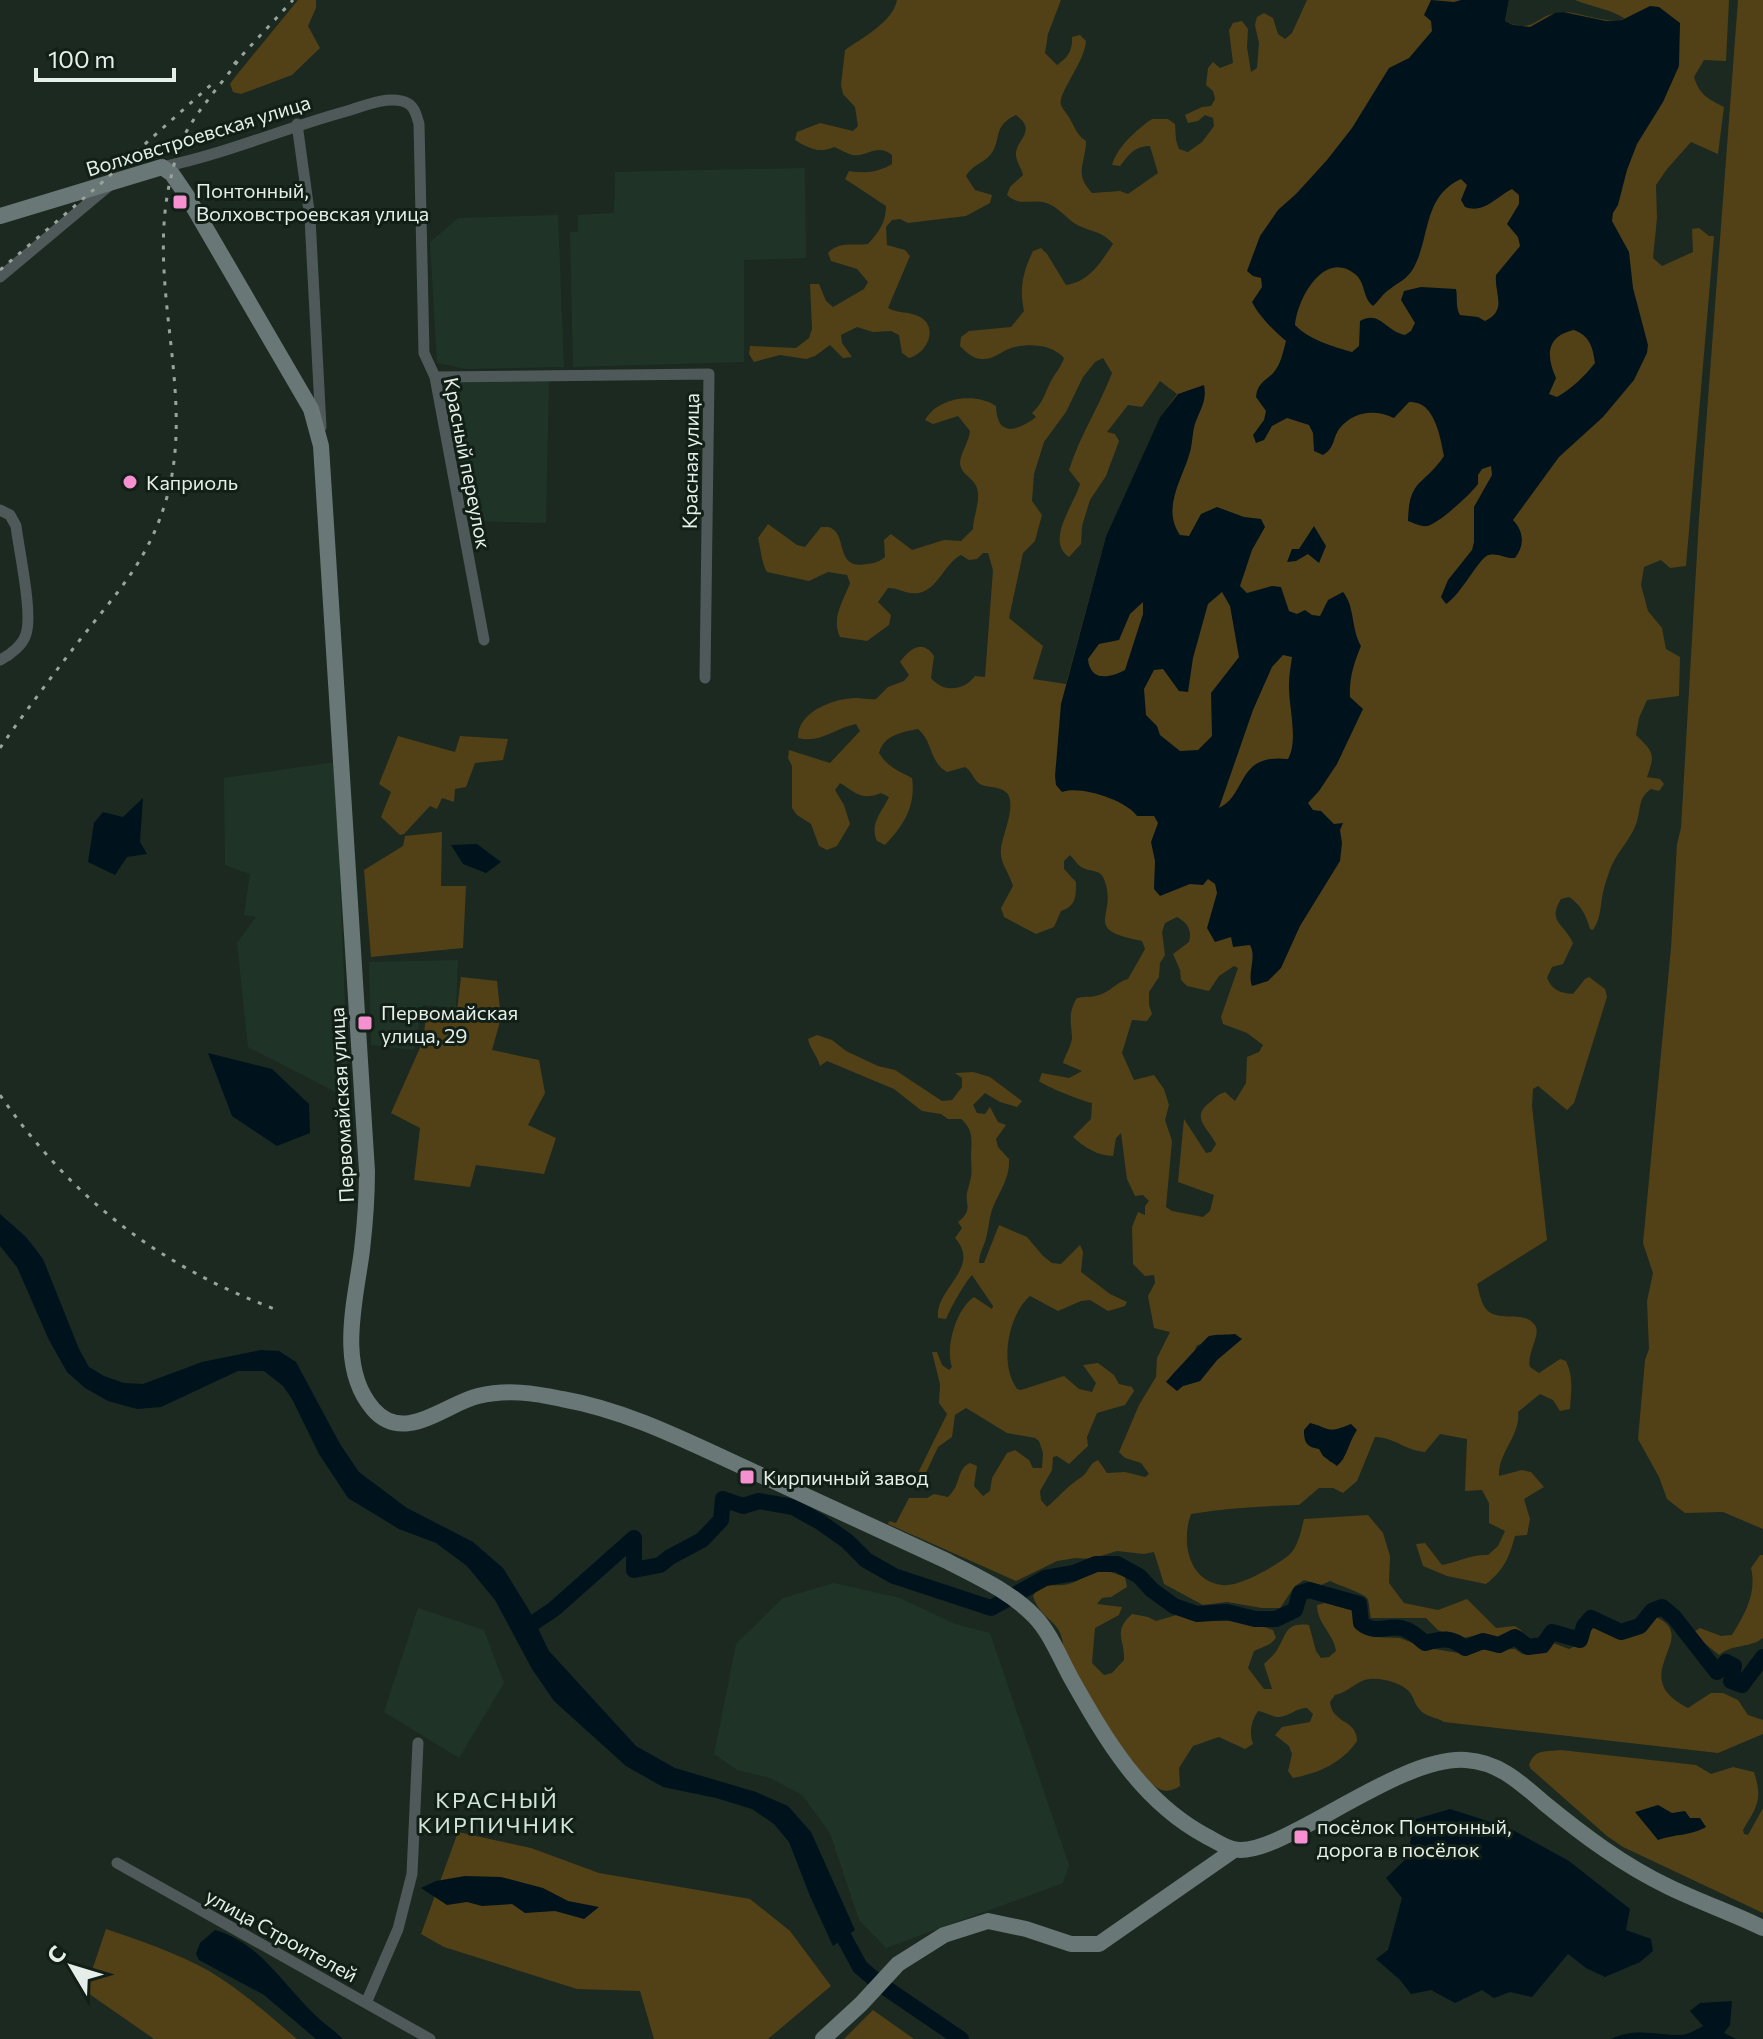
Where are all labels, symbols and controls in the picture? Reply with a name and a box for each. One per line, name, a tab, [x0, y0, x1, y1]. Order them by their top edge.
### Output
scale bar	[36, 32, 174, 82]
text: 100 m	[48, 44, 115, 73]
street label: Волховстроевская улица	[83, 89, 313, 181]
place label: Понтонный, Волховстроевская улица	[196, 178, 429, 225]
marker: Понтонный, Волховстроевская улица	[171, 193, 189, 211]
street label: Красный переулок	[440, 375, 496, 551]
street label: Красная улица	[677, 393, 703, 529]
place label: Каприоль	[146, 470, 238, 494]
marker: Каприоль	[121, 473, 139, 491]
place label: Первомайская улица, 29	[381, 1000, 518, 1047]
street label: Первомайская улица	[324, 1007, 358, 1203]
marker: Первомайская улица, 29	[356, 1014, 374, 1032]
place label: Кирпичный завод	[763, 1465, 929, 1489]
marker: Кирпичный завод	[738, 1468, 756, 1486]
district label: КРАСНЫЙ КИРПИЧНИК	[418, 1786, 576, 1838]
place label: посёлок Понтонный, дорога в посёлок	[1317, 1814, 1512, 1861]
marker: посёлок Понтонный, дорога в посёлок	[1292, 1828, 1310, 1846]
street label: улица Строителей	[202, 1883, 362, 1987]
north arrow	[32, 1927, 112, 2007]
text: С	[41, 1940, 71, 1969]

